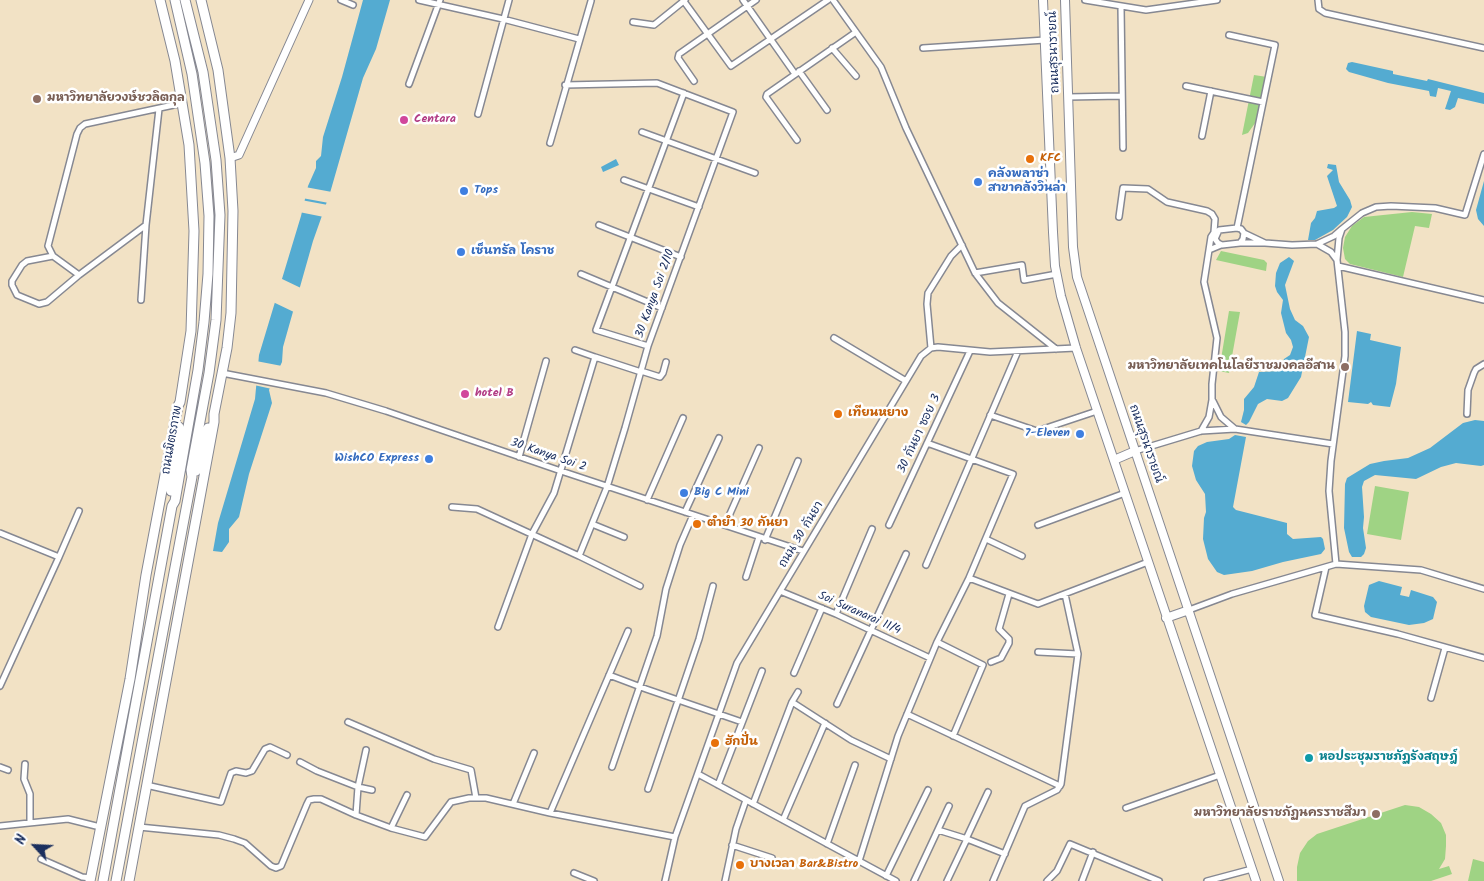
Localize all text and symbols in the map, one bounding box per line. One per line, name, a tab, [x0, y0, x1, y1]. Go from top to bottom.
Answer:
street label: ถนนสุรนารายณ์	[1046, 11, 1064, 93]
place label: มหาวิทยาลัยวงษ์ชวลิตกุล	[47, 92, 185, 106]
marker: มหาวิทยาลัยวงษ์ชวลิตกุล	[31, 93, 43, 105]
place label: Centara	[414, 113, 456, 127]
marker: Centara	[398, 114, 410, 126]
place label: KFC	[1040, 152, 1061, 166]
marker: KFC	[1024, 153, 1036, 165]
place label: คลังพลาซ่า สาขาคลังวินล่า	[988, 168, 1066, 196]
marker: คลังพลาซ่า สาขาคลังวินล่า	[972, 176, 984, 188]
place label: Tops	[474, 184, 498, 198]
marker: Tops	[458, 185, 470, 197]
place label: เซ็นทรัล โคราช	[471, 245, 554, 259]
marker: เซ็นทรัล โคราช	[455, 246, 467, 258]
street label: 30 Kanya Soi 2/10	[633, 248, 679, 340]
place label: มหาวิทยาลัยเทคโนโลยีราชมงคลอีสาน	[1128, 360, 1335, 374]
marker: มหาวิทยาลัยเทคโนโลยีราชมงคลอีสาน	[1339, 361, 1351, 373]
place label: hotel B	[475, 387, 514, 401]
marker: hotel B	[459, 388, 471, 400]
street label: 30 กันยา ซอย 3	[895, 392, 945, 476]
street label: ถนนสุรนารายณ์	[1125, 403, 1165, 485]
street label: ถนนมิตรภาพ	[160, 404, 186, 476]
place label: เทียนหยาง	[848, 407, 908, 421]
marker: เทียนหยาง	[832, 408, 844, 420]
place label: 7-Eleven	[1025, 427, 1070, 441]
marker: 7-Eleven	[1074, 428, 1086, 440]
street label: 30 Kanya Soi 2	[508, 436, 588, 476]
place label: WishCO Express	[334, 452, 419, 466]
marker: WishCO Express	[423, 453, 435, 465]
place label: Big C Mini	[694, 486, 749, 500]
marker: Big C Mini	[678, 487, 690, 499]
street label: ถนน 30 กันยา	[777, 499, 827, 571]
place label: ตำยำ 30 กันยา	[707, 517, 788, 531]
marker: ตำยำ 30 กันยา	[691, 518, 703, 530]
street label: Soi Suranarai 11/4	[815, 589, 903, 639]
place label: ฮักปั่น	[725, 736, 758, 750]
marker: ฮักปั่น	[709, 737, 721, 749]
place label: หอประชุมราชภัฏรังสฤษฎ์	[1319, 751, 1458, 765]
marker: หอประชุมราชภัฏรังสฤษฎ์	[1303, 752, 1315, 764]
place label: มหาวิทยาลัยราชภัฏนครราชสีมา	[1194, 807, 1366, 821]
marker: มหาวิทยาลัยราชภัฏนครราชสีมา	[1370, 808, 1382, 820]
north arrow	[10, 821, 60, 871]
text: N	[10, 831, 33, 848]
place label: บางเวลา Bar&Bistro	[750, 858, 858, 872]
marker: บางเวลา Bar&Bistro	[734, 859, 746, 871]

